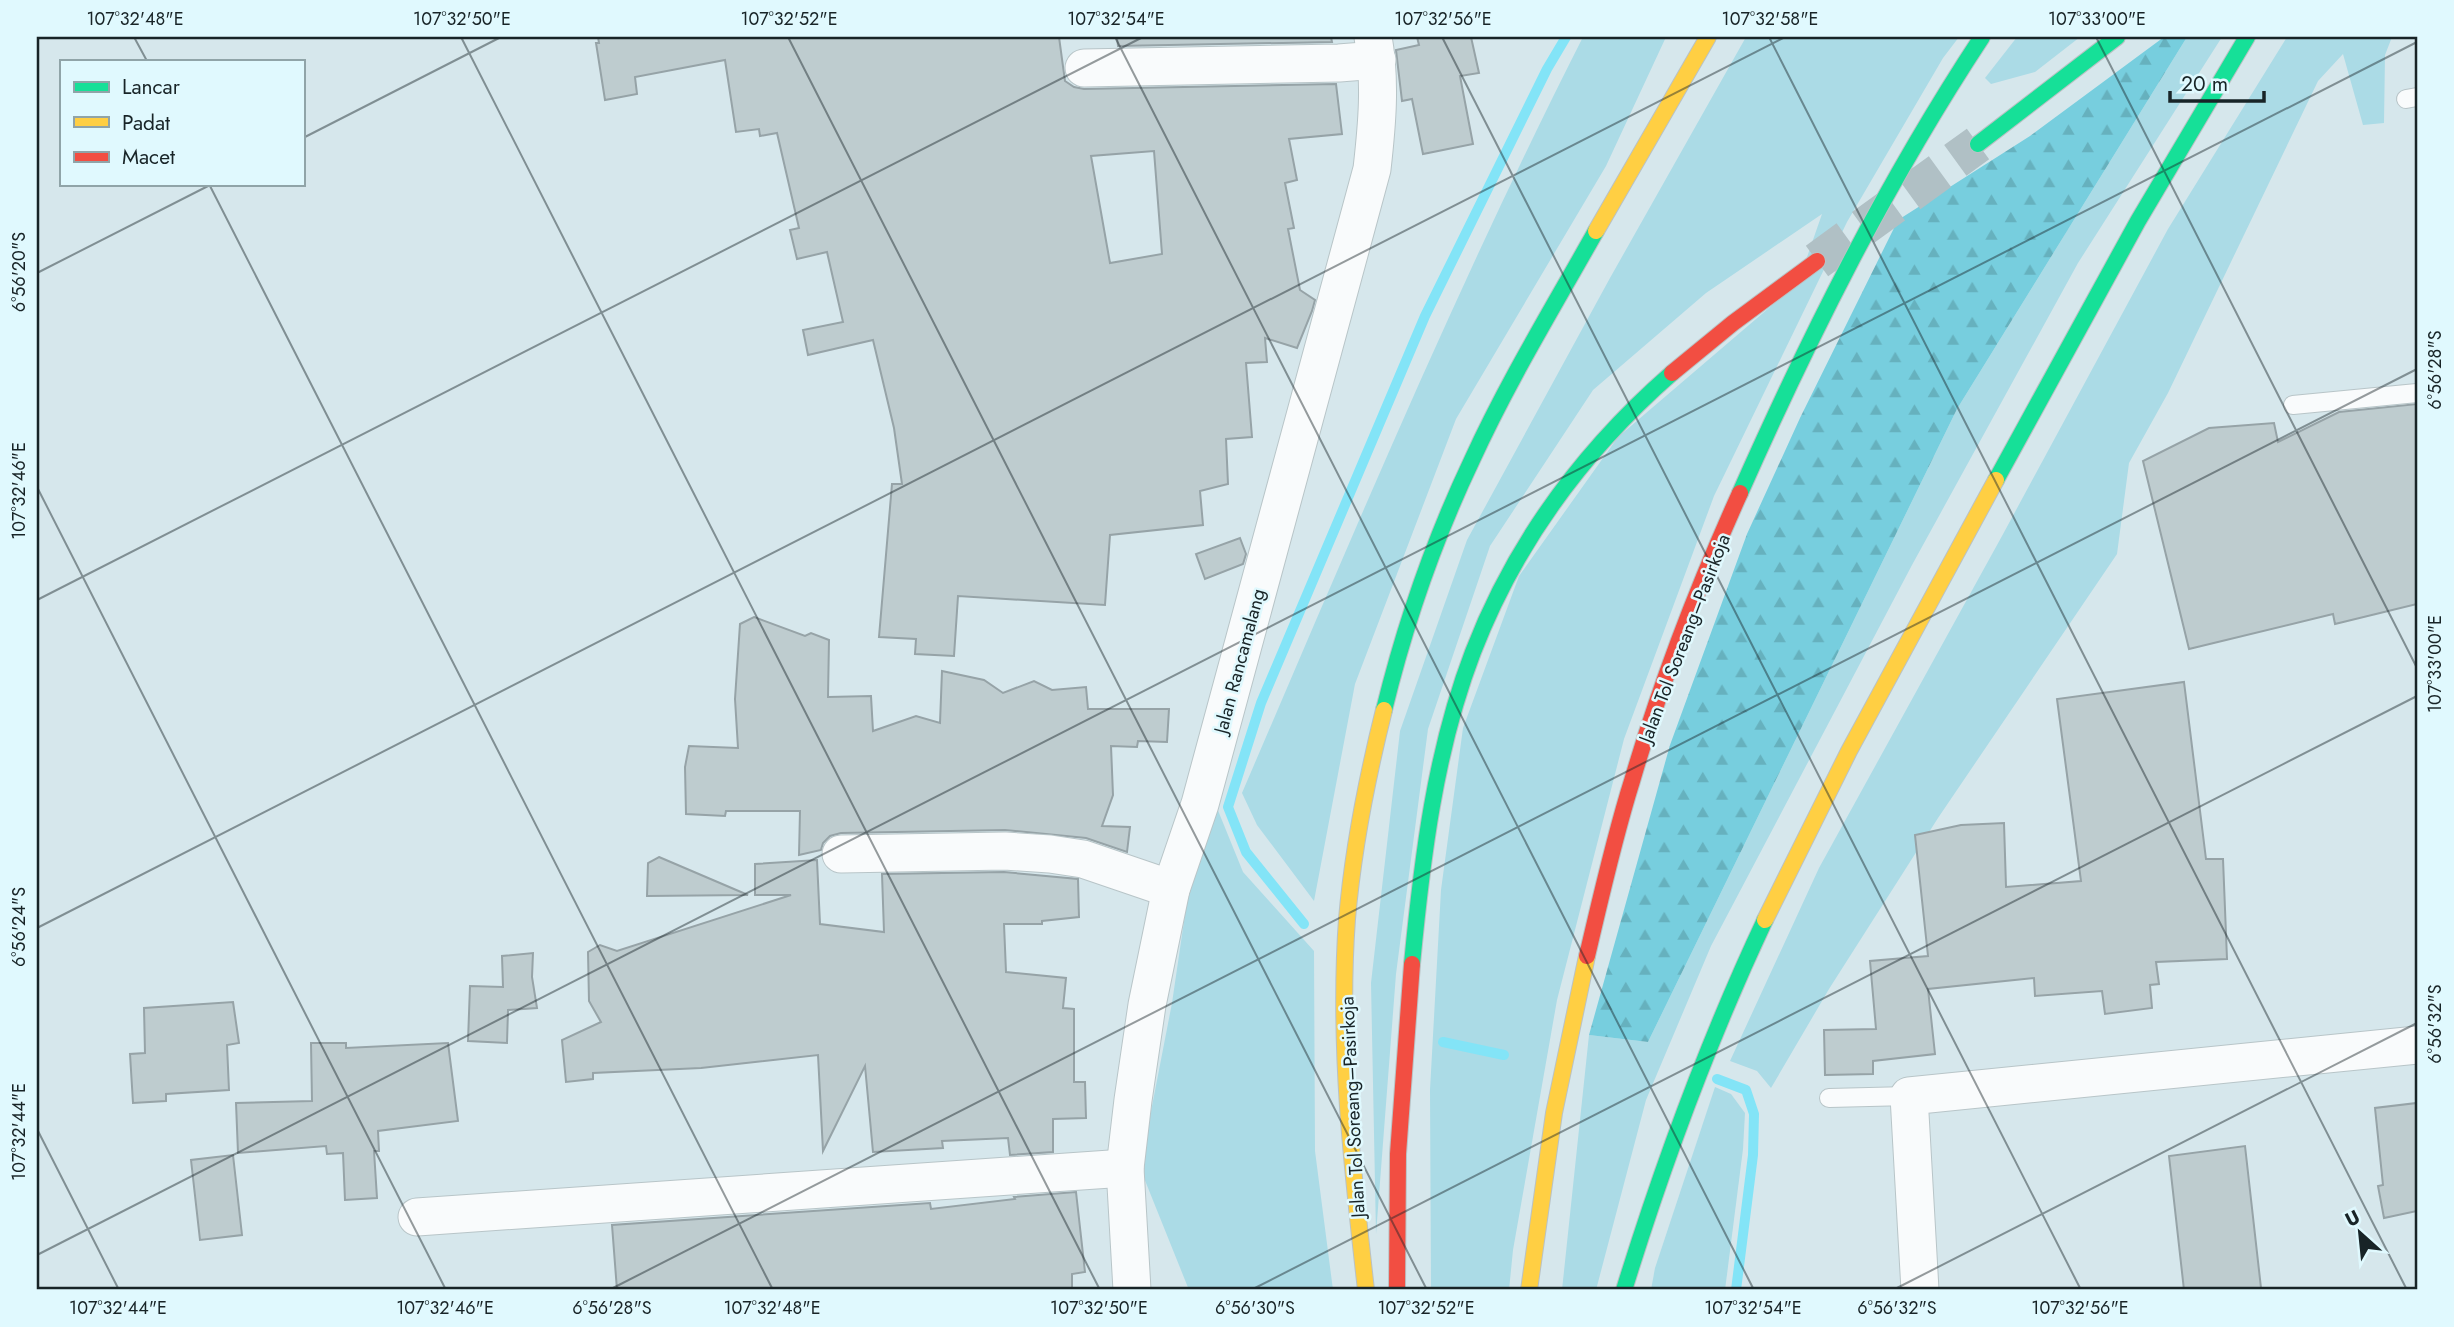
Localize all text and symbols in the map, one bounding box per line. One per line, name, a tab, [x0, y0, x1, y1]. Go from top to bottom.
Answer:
text: 107°32'48"E	[86, 6, 184, 32]
text: 107°32'50"E	[413, 6, 511, 32]
text: 107°32'52"E	[740, 6, 838, 32]
text: 107°32'54"E	[1067, 6, 1165, 32]
text: 107°32'56"E	[1394, 6, 1492, 32]
text: 107°32'58"E	[1722, 6, 1818, 32]
text: 107°33'00"E	[2048, 6, 2146, 32]
legend	[60, 60, 304, 186]
scale bar	[2170, 60, 2265, 104]
text: 20 m	[2181, 69, 2228, 99]
text: Lancar	[122, 72, 181, 102]
text: Padat	[122, 108, 170, 138]
text: Macet	[122, 142, 175, 172]
text: 6°56'20"S	[6, 232, 32, 312]
text: 6°56'28"S	[2422, 330, 2448, 410]
text: 107°32'46"E	[6, 442, 32, 540]
street label: Jalan Tol Soreang–Pasirkoja	[1631, 530, 1737, 749]
street label: Jalan Rancamalang	[1206, 586, 1272, 740]
text: 107°33'00"E	[2422, 615, 2448, 713]
text: 6°56'24"S	[6, 887, 32, 967]
text: 6°56'32"S	[2422, 984, 2448, 1064]
street label: Jalan Tol Soreang–Pasirkoja	[1333, 996, 1372, 1221]
text: 107°32'44"E	[6, 1083, 32, 1181]
north arrow	[2324, 1198, 2394, 1268]
text: U	[2340, 1203, 2365, 1233]
text: 107°32'44"E	[69, 1295, 167, 1321]
text: 107°32'46"E	[396, 1295, 494, 1321]
text: 6°56'28"S	[572, 1295, 652, 1321]
text: 107°32'48"E	[723, 1295, 821, 1321]
text: 107°32'50"E	[1050, 1295, 1148, 1321]
text: 6°56'30"S	[1215, 1295, 1295, 1321]
text: 107°32'52"E	[1377, 1295, 1475, 1321]
text: 107°32'54"E	[1704, 1295, 1802, 1321]
text: 6°56'32"S	[1857, 1295, 1937, 1321]
text: 107°32'56"E	[2031, 1295, 2129, 1321]

